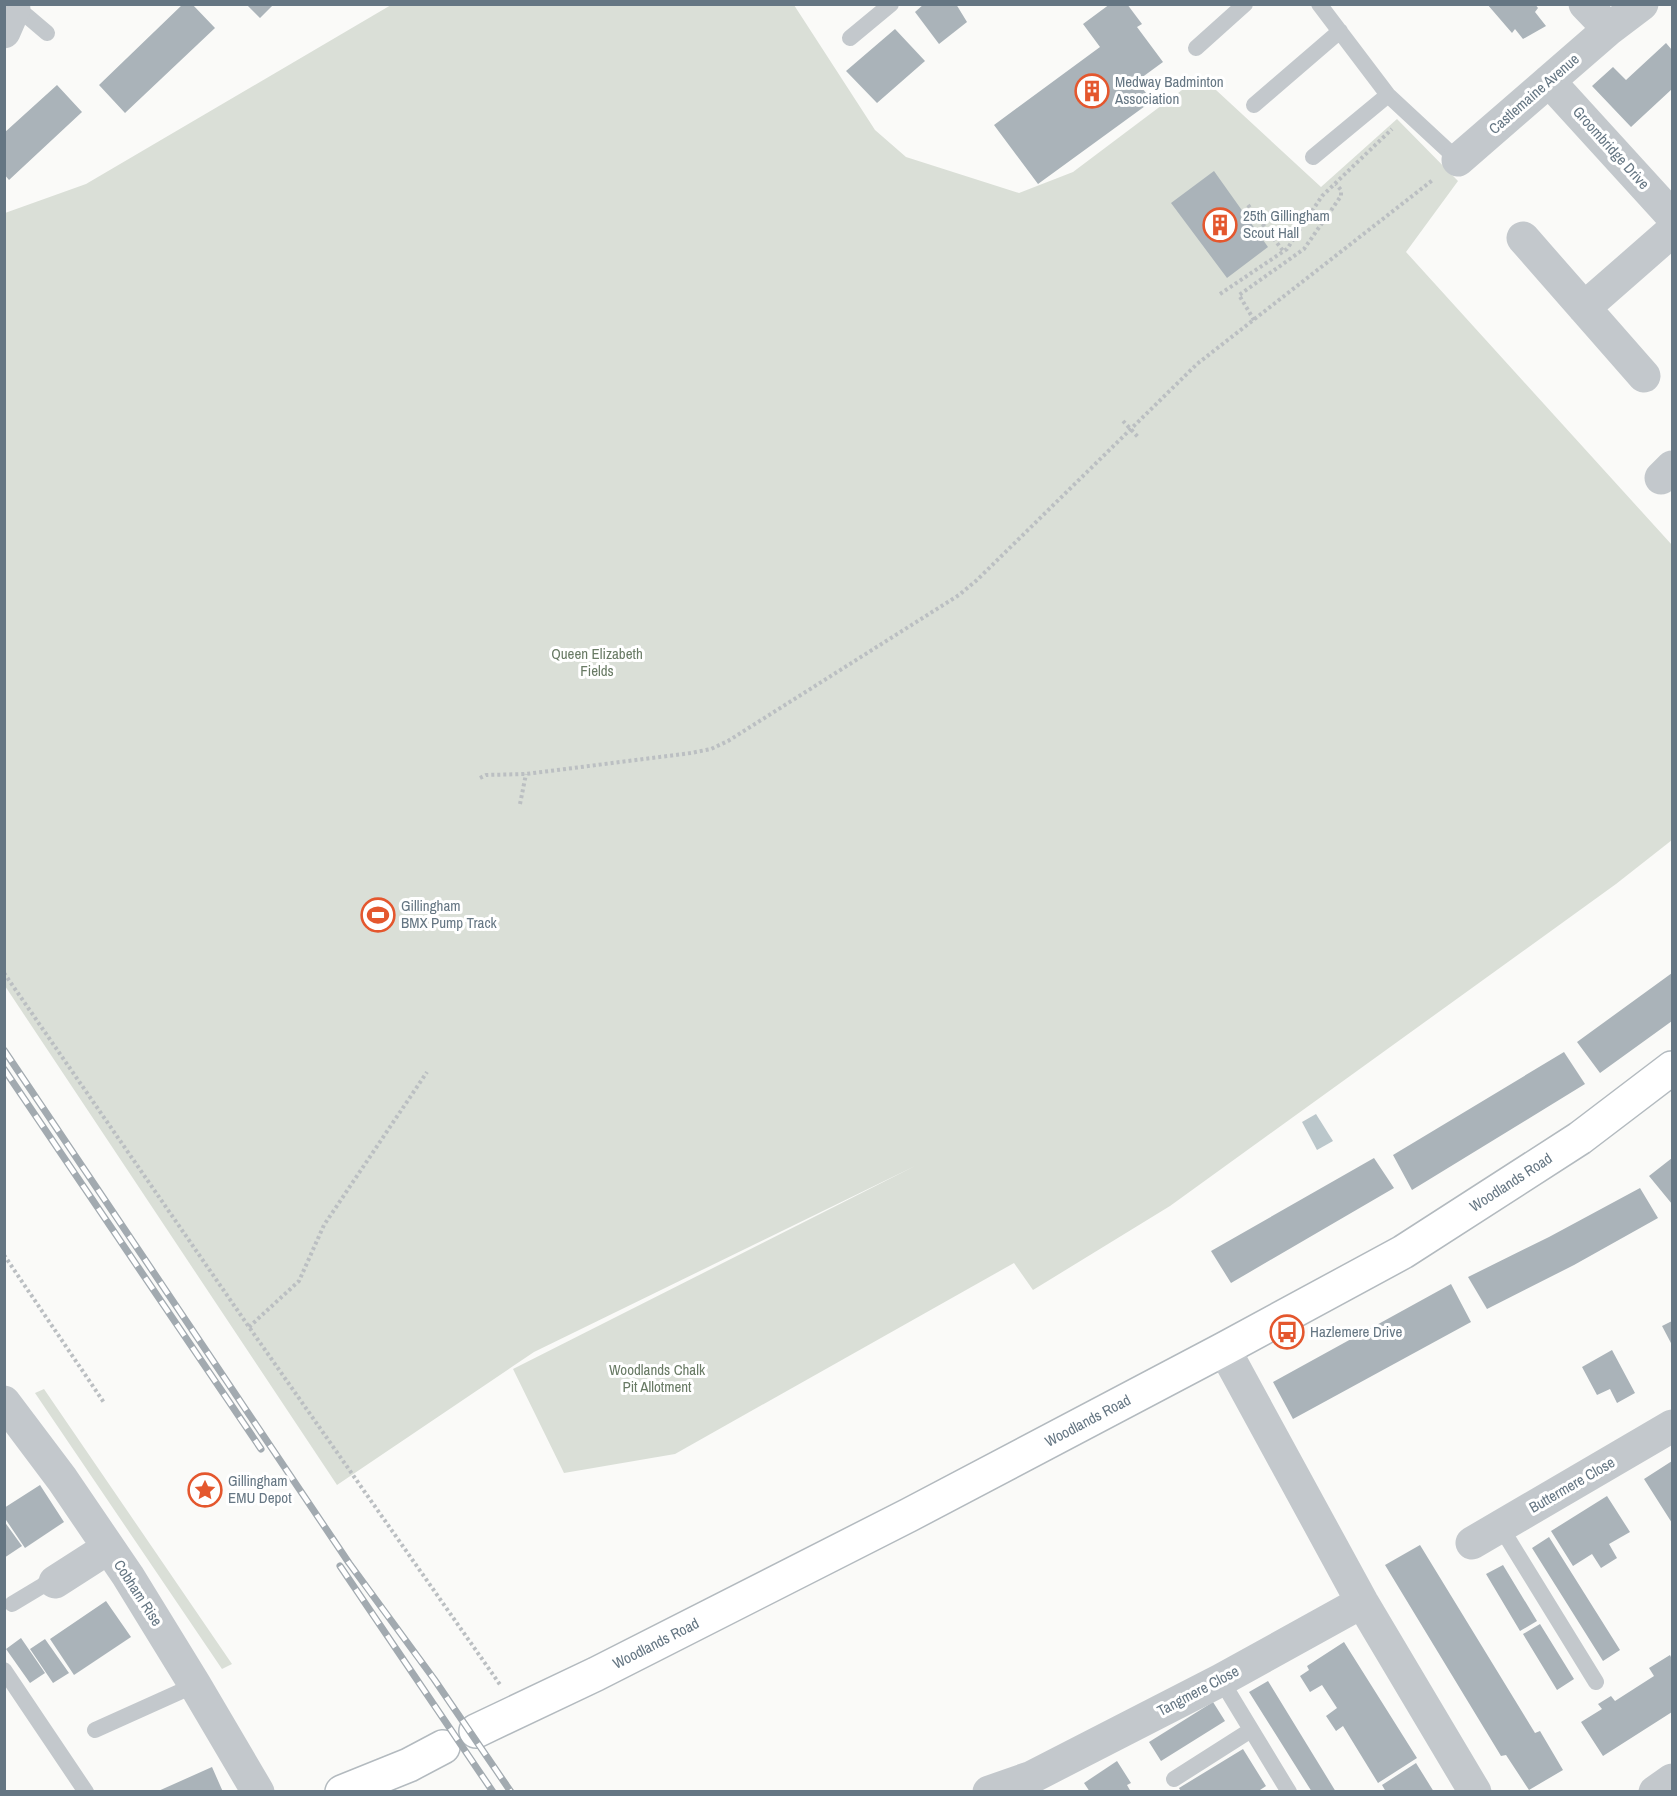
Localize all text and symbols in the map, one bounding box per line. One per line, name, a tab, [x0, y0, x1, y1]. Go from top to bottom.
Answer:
street label: Castlemaine Avenue	[1484, 48, 1583, 139]
place label: Medway Badminton Association	[1114, 71, 1224, 109]
building icon: Medway Badminton Association	[1074, 73, 1110, 109]
street label: Groombridge Drive	[1568, 102, 1654, 194]
place label: 25th Gillingham Scout Hall	[1243, 205, 1330, 243]
building icon: 25th Gillingham Scout Hall	[1202, 207, 1238, 243]
park label: Queen Elizabeth Fields	[551, 643, 643, 681]
place label: Gillingham BMX Pump Track	[401, 895, 498, 933]
sports icon: Gillingham BMX Pump Track	[360, 897, 396, 933]
street label: Woodlands Road	[1465, 1148, 1556, 1216]
bus stop icon: Hazlemere Drive	[1269, 1314, 1305, 1350]
place label: Hazlemere Drive	[1310, 1321, 1402, 1342]
park label: Woodlands Chalk Pit Allotment	[609, 1359, 706, 1397]
street label: Woodlands Road	[1041, 1389, 1134, 1452]
street label: Buttermere Close	[1525, 1451, 1619, 1518]
place label: Gillingham EMU Depot	[228, 1470, 292, 1508]
place icon: Gillingham EMU Depot	[187, 1472, 223, 1508]
street label: Cobham Rise	[109, 1555, 168, 1630]
street label: Woodlands Road	[609, 1612, 702, 1674]
street label: Tangmere Close	[1153, 1660, 1242, 1721]

